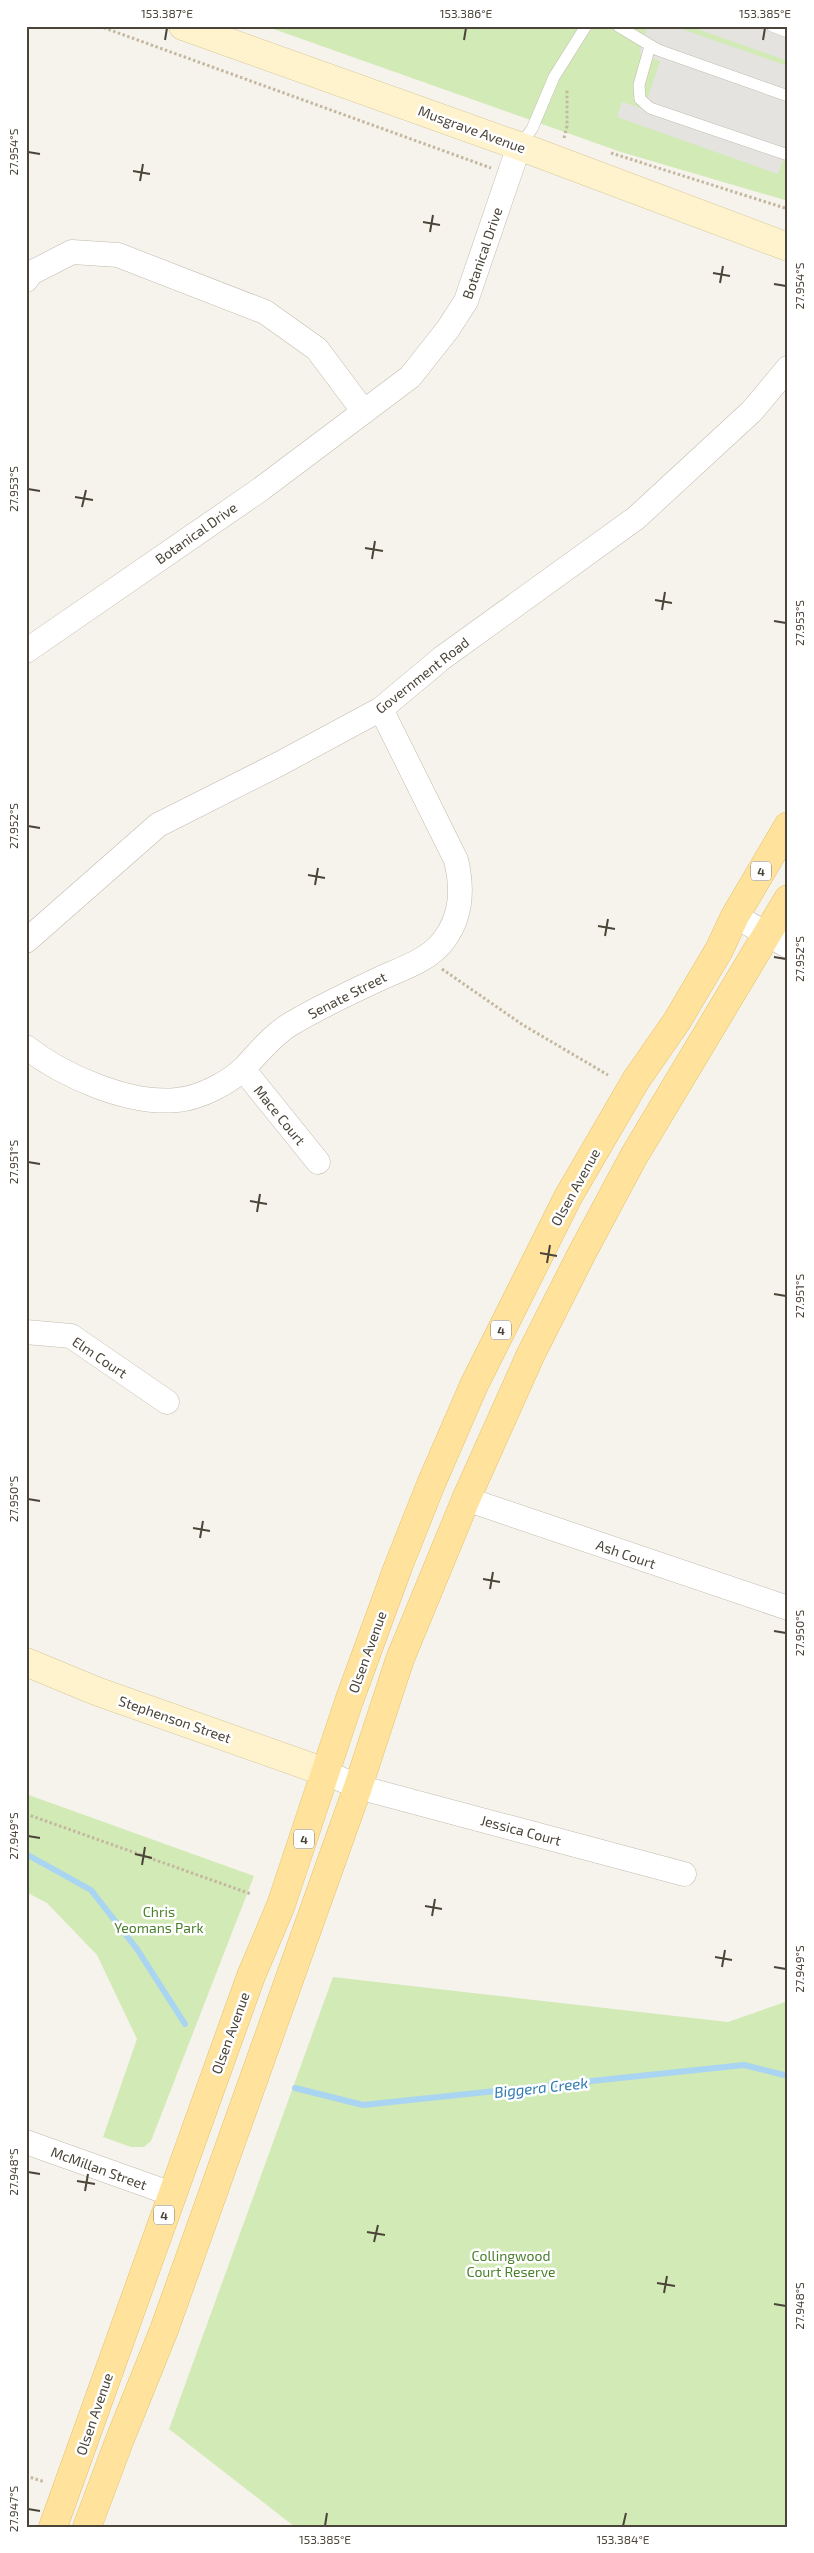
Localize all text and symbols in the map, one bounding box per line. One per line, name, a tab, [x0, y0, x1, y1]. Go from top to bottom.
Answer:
text: 153.387°E	[141, 6, 193, 20]
text: 153.386°E	[440, 6, 493, 20]
text: 153.385°E	[739, 6, 791, 20]
street label: Musgrave Avenue	[416, 102, 528, 156]
text: 27.954°S	[6, 128, 20, 175]
street label: Botanical Drive	[458, 205, 506, 301]
text: 27.954°S	[792, 262, 806, 309]
text: 27.953°S	[6, 466, 20, 512]
street label: Botanical Drive	[152, 499, 240, 567]
text: 27.953°S	[792, 600, 806, 646]
street label: Government Road	[372, 633, 472, 717]
text: 27.952°S	[6, 803, 20, 849]
road number: 4	[751, 861, 771, 880]
text: 27.952°S	[792, 936, 806, 982]
street label: Senate Street	[305, 968, 389, 1022]
street label: Mace Court	[251, 1082, 309, 1148]
text: 27.951°S	[6, 1140, 20, 1184]
street label: Olsen Avenue	[547, 1145, 603, 1229]
text: 27.951°S	[792, 1274, 806, 1318]
road number: 4	[491, 1320, 511, 1340]
street label: Elm Court	[69, 1333, 131, 1381]
text: 27.950°S	[6, 1475, 20, 1522]
street label: Ash Court	[594, 1536, 658, 1572]
street label: Olsen Avenue	[344, 1609, 390, 1695]
text: 27.950°S	[792, 1609, 806, 1656]
street label: Stephenson Street	[117, 1692, 233, 1746]
street label: Jessica Court	[479, 1811, 563, 1849]
text: 27.949°S	[6, 1812, 20, 1860]
road number: 4	[294, 1830, 314, 1848]
park label: Chris Yeomans Park	[114, 1903, 204, 1936]
text: 27.949°S	[792, 1945, 806, 1993]
street label: Olsen Avenue	[207, 1990, 253, 2076]
water label: Biggera Creek	[493, 2073, 589, 2101]
street label: McMillan Street	[49, 2143, 149, 2193]
text: 27.948°S	[6, 2148, 20, 2196]
road number: 4	[154, 2206, 174, 2224]
park label: Collingwood Court Reserve	[466, 2247, 556, 2280]
text: 27.948°S	[792, 2282, 806, 2330]
street label: Olsen Avenue	[72, 2371, 116, 2457]
text: 27.947°S	[6, 2485, 20, 2532]
text: 153.385°E	[299, 2532, 351, 2546]
text: 153.384°E	[596, 2532, 650, 2546]

